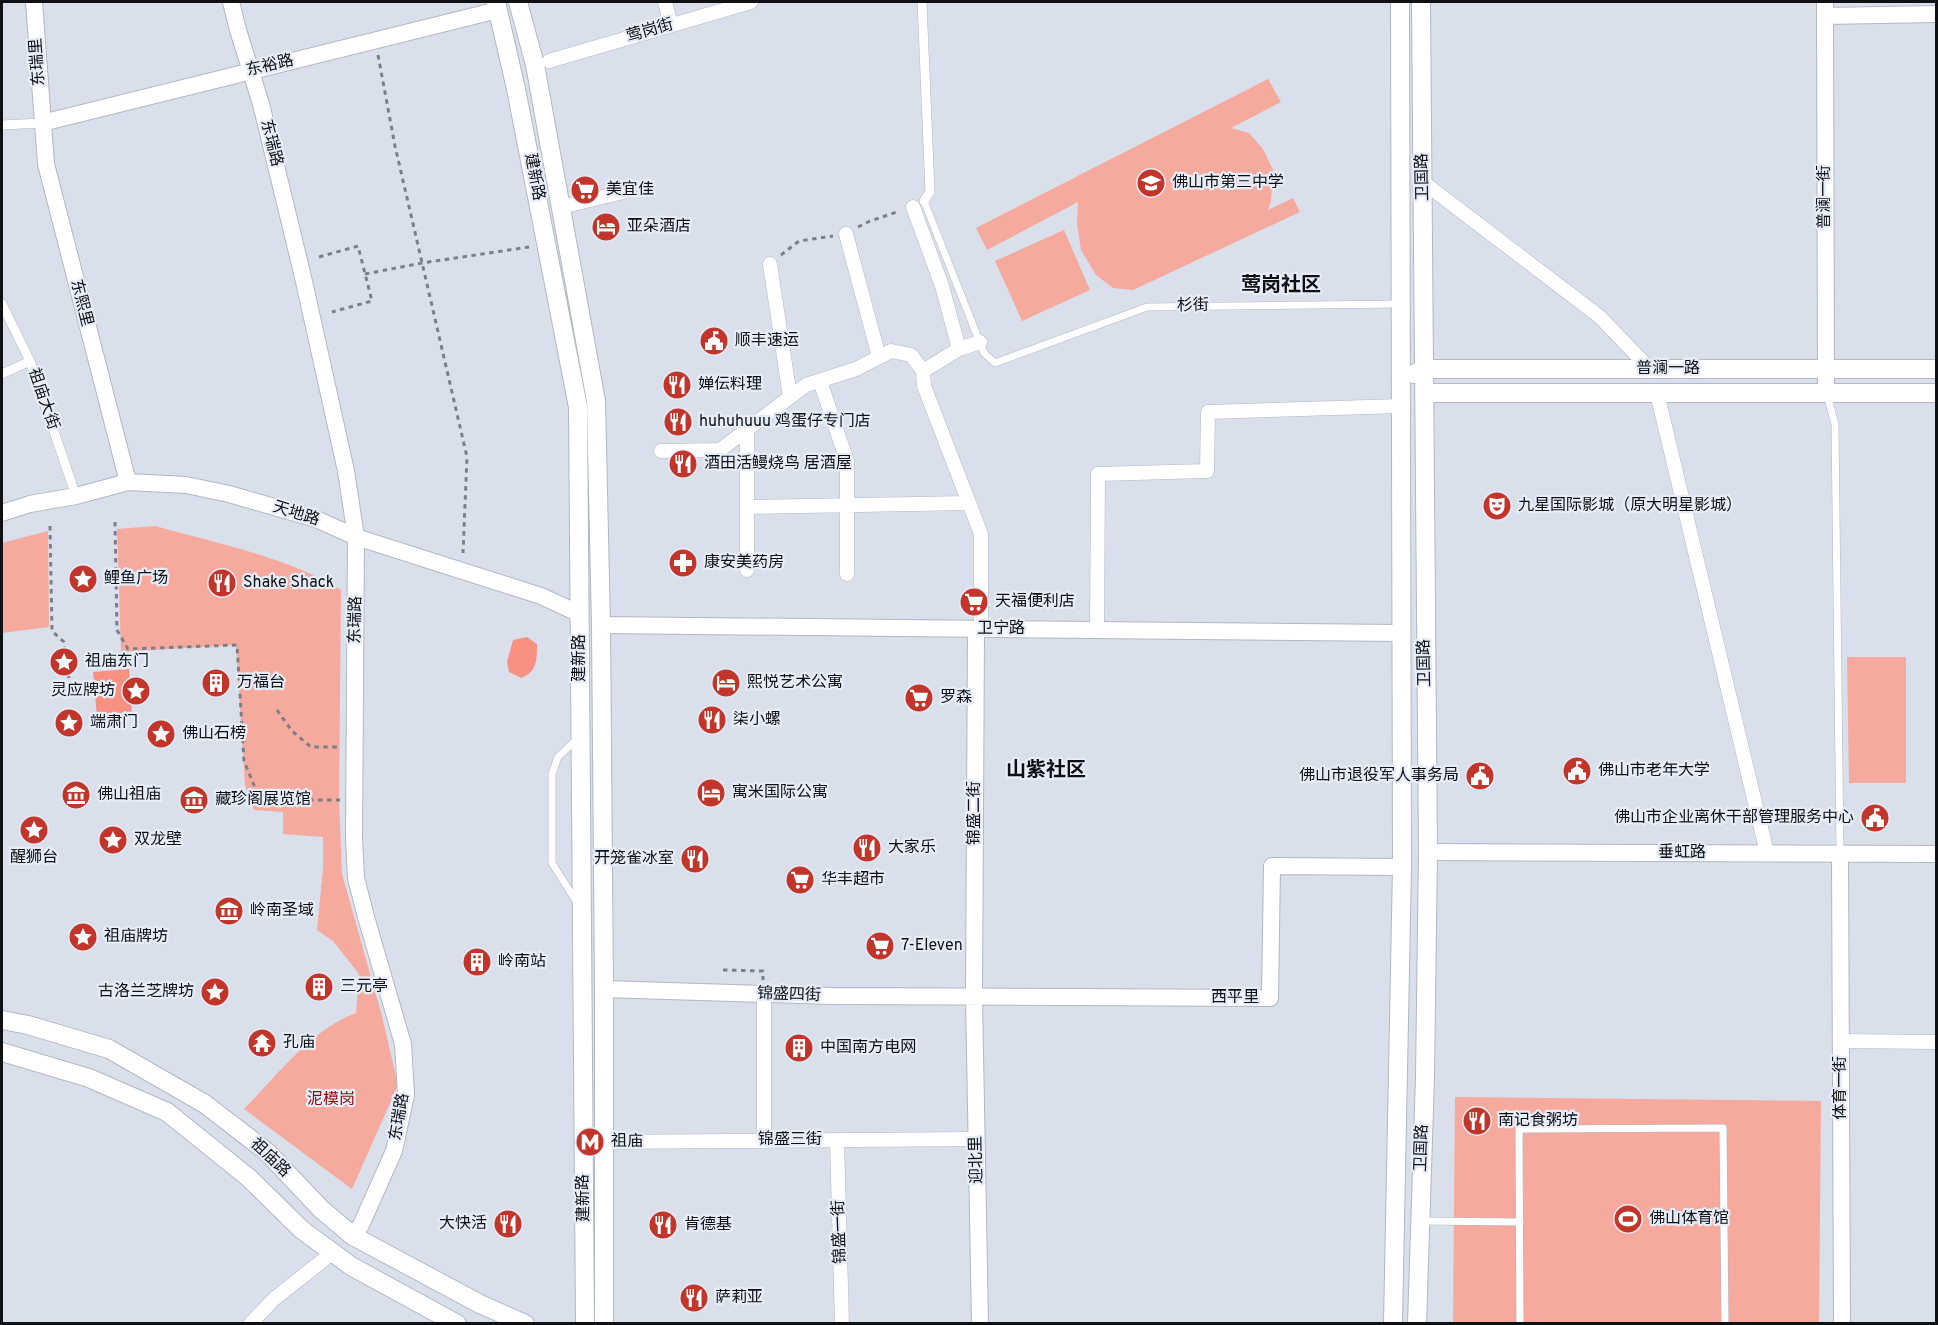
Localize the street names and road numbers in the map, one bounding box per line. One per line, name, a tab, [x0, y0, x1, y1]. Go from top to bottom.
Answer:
street label: 莺岗街	[624, 15, 676, 47]
street label: 东瑞里	[26, 37, 50, 87]
street label: 东裕路	[244, 51, 296, 81]
street label: 东瑞路	[255, 117, 287, 169]
street label: 建新路	[520, 152, 548, 202]
street label: 卫国路	[1413, 153, 1433, 201]
street label: 普澜一街	[1815, 165, 1835, 229]
street label: 东熙里	[65, 277, 97, 329]
street label: 杉街	[1177, 296, 1209, 316]
street label: 普澜一路	[1636, 359, 1700, 379]
street label: 祖庙大街	[23, 365, 63, 433]
street label: 天地路	[270, 497, 322, 531]
street label: 东瑞路	[346, 596, 366, 644]
street label: 卫宁路	[977, 619, 1025, 639]
street label: 建新路	[570, 634, 590, 682]
street label: 卫国路	[1415, 639, 1435, 687]
street label: 锦盛二街	[965, 781, 985, 845]
street label: 垂虹路	[1658, 843, 1706, 863]
street label: 锦盛四街	[757, 984, 821, 1006]
street label: 西平里	[1211, 988, 1259, 1008]
street label: 体育一街	[1831, 1056, 1851, 1120]
street label: 东瑞路	[386, 1092, 414, 1142]
street label: 卫国路	[1411, 1124, 1433, 1172]
street label: 锦盛三街	[758, 1130, 822, 1150]
street label: 祖庙路	[246, 1134, 294, 1182]
street label: 迎北里	[967, 1136, 987, 1184]
street label: 建新路	[574, 1174, 594, 1222]
street label: 锦盛一街	[829, 1200, 851, 1264]

